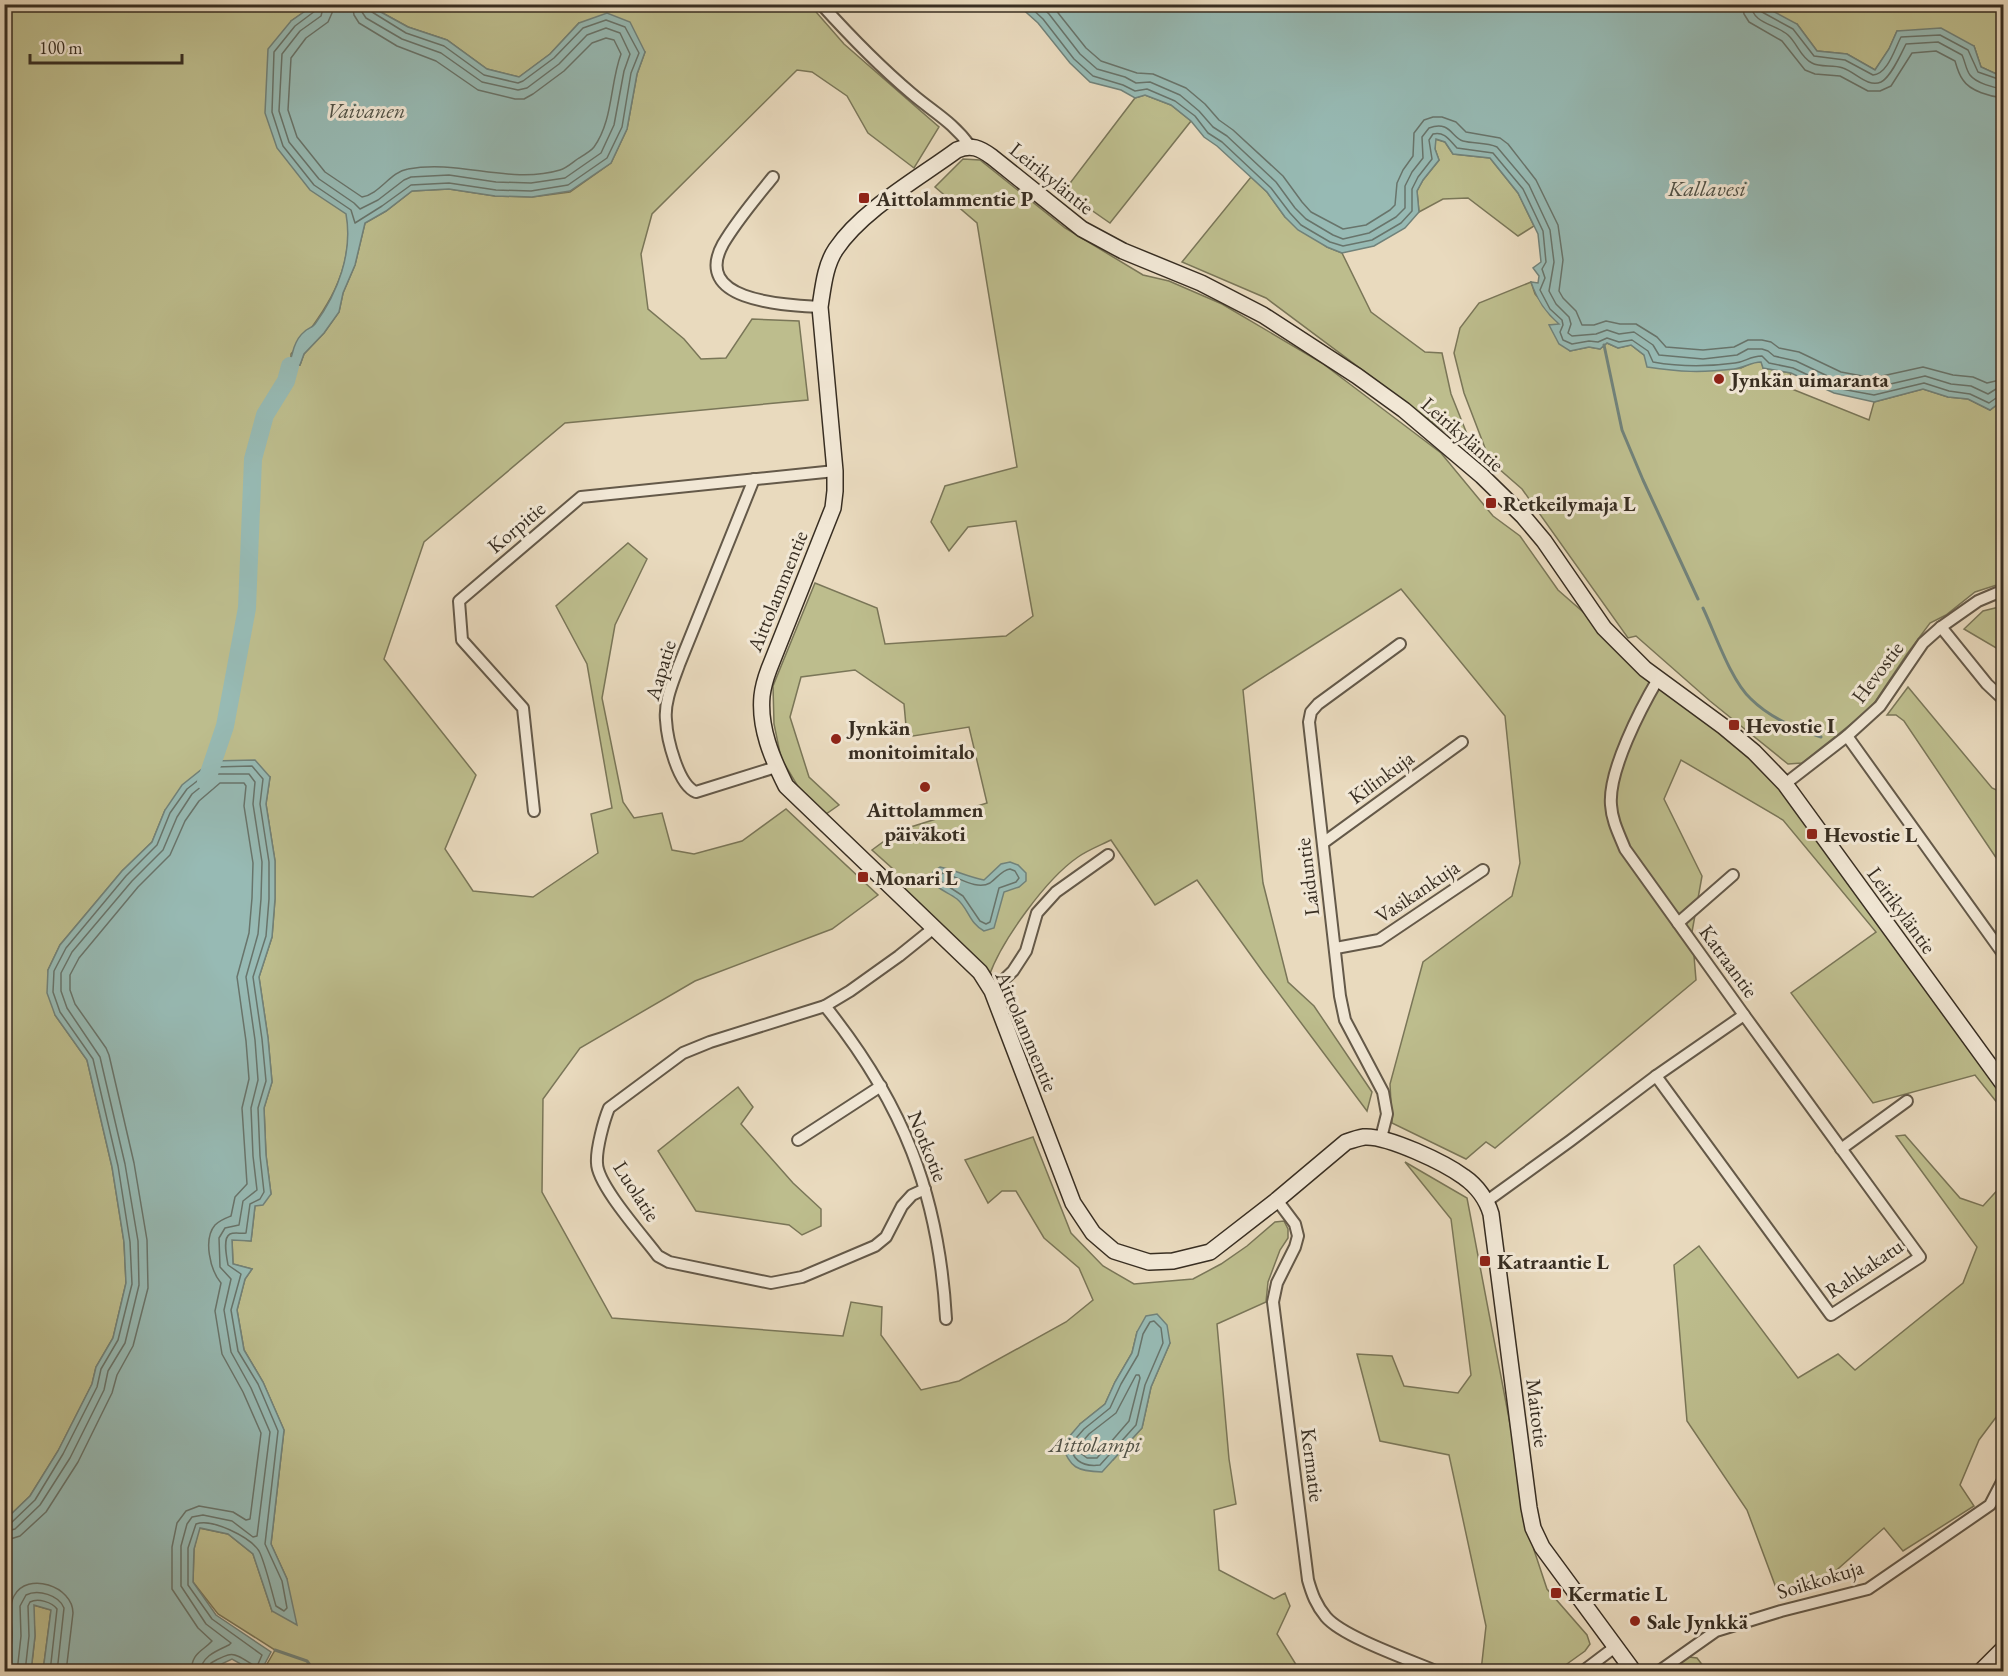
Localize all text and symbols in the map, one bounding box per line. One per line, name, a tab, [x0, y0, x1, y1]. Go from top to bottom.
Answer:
scale bar	[30, 27, 182, 65]
text: 100 m	[39, 36, 83, 59]
water label: Vaivanen	[327, 96, 405, 125]
street label: Leirikyläntie	[1004, 136, 1100, 220]
water label: Kallavesi	[1667, 174, 1747, 203]
place label: Aittolammentie P	[875, 185, 1033, 212]
marker: Aittolammentie P	[857, 191, 871, 205]
place label: Jynkän uimaranta	[1729, 366, 1890, 393]
marker: Jynkän uimaranta	[1712, 372, 1726, 386]
street label: Leirikyläntie	[1416, 391, 1510, 477]
place label: Retkeilymaja L	[1503, 490, 1636, 517]
street label: Korpitie	[481, 495, 551, 559]
marker: Retkeilymaja L	[1484, 496, 1498, 510]
street label: Aittolammentie	[740, 526, 814, 656]
street label: Hevostie	[1845, 636, 1909, 708]
street label: Aapatie	[638, 637, 682, 704]
place label: Hevostie I	[1746, 712, 1835, 739]
place label: Jynkän monitoimitalo	[846, 714, 975, 765]
marker: Hevostie I	[1727, 718, 1741, 732]
marker: Jynkän monitoimitalo	[829, 732, 843, 746]
street label: Kilinkuja	[1343, 744, 1420, 810]
marker: Aittolammen päiväkoti	[918, 780, 932, 794]
place label: Aittolammen päiväkoti	[865, 796, 984, 847]
place label: Hevostie L	[1824, 821, 1918, 848]
marker: Hevostie L	[1805, 827, 1819, 841]
street label: Laiduntie	[1289, 836, 1325, 918]
street label: Vasikankuja	[1370, 853, 1465, 929]
street label: Leirikyläntie	[1861, 861, 1943, 959]
place label: Monari L	[875, 864, 958, 891]
marker: Monari L	[856, 870, 870, 884]
street label: Katraantie	[1693, 919, 1765, 1003]
street label: Aittolammentie	[989, 966, 1064, 1095]
street label: Notkotie	[902, 1107, 954, 1185]
street label: Luolatie	[607, 1156, 667, 1226]
street label: Rahkakatu	[1820, 1232, 1908, 1304]
place label: Katraantie L	[1497, 1248, 1610, 1275]
marker: Katraantie L	[1478, 1254, 1492, 1268]
street label: Maitotie	[1520, 1377, 1556, 1449]
street label: Kermatie	[1295, 1427, 1331, 1503]
water label: Aittolampi	[1047, 1430, 1142, 1459]
street label: Soikkokuja	[1773, 1553, 1867, 1605]
place label: Kermatie L	[1568, 1580, 1668, 1607]
marker: Kermatie L	[1549, 1586, 1563, 1600]
place label: Sale Jynkkä	[1647, 1608, 1749, 1635]
marker: Sale Jynkkä	[1628, 1614, 1642, 1628]

